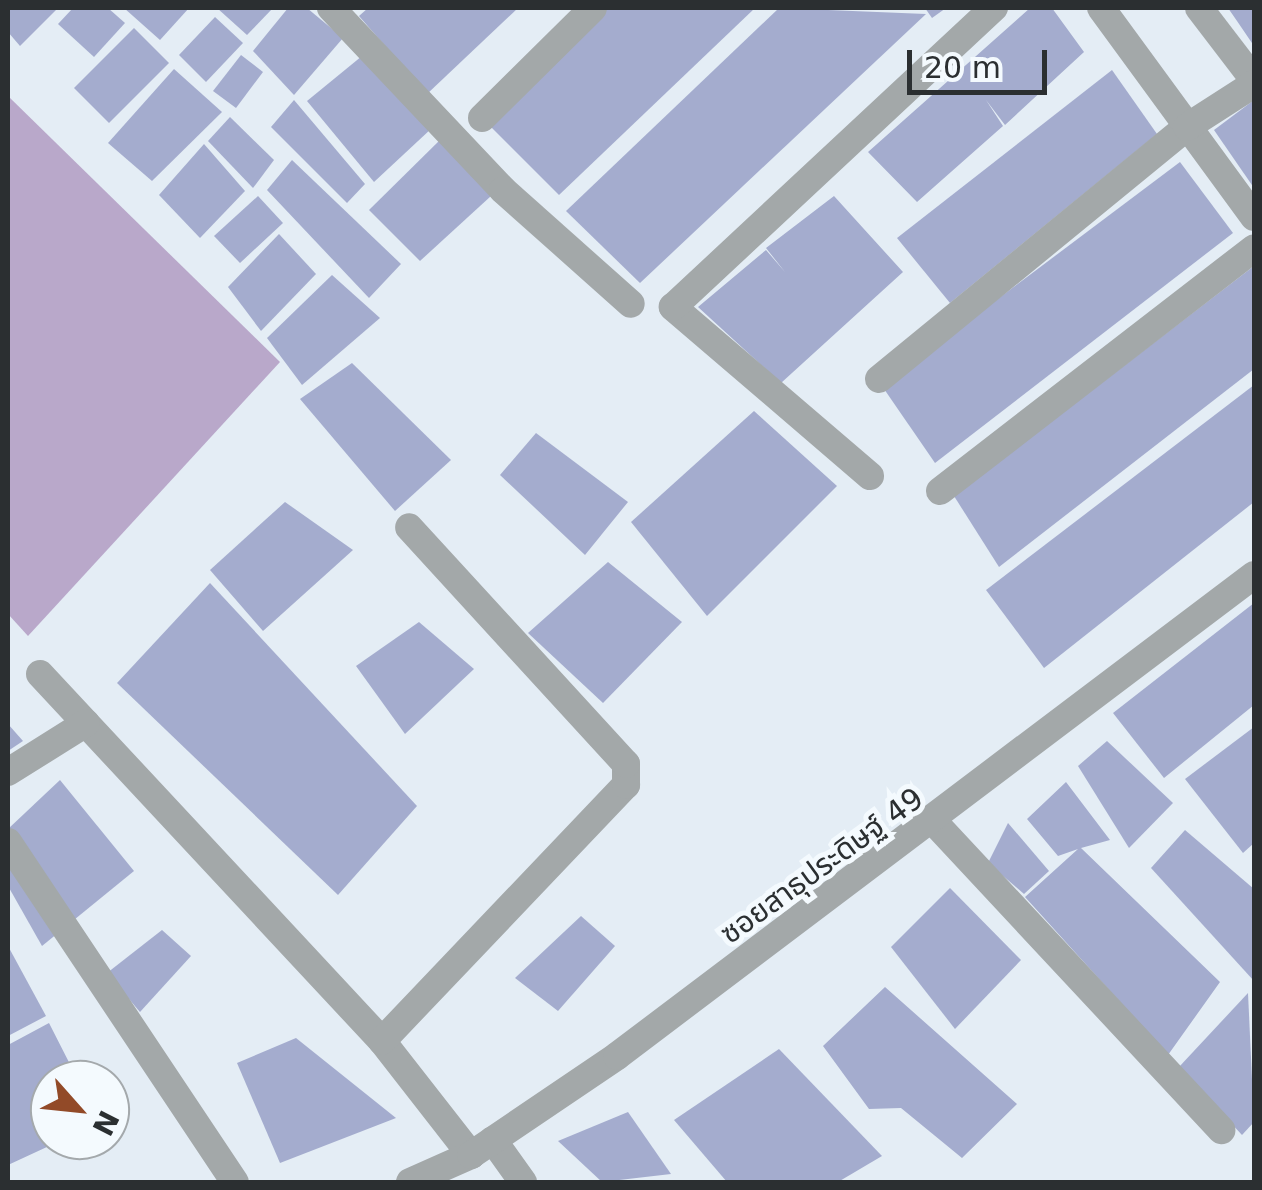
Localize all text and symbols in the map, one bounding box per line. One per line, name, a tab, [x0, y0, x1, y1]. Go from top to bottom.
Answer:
scale bar	[912, 30, 1052, 92]
text: 20 m	[924, 50, 1001, 85]
street label: ซอยสาธุประดิษฐ์ 49	[713, 780, 931, 952]
north arrow	[30, 1060, 130, 1160]
text: N	[85, 1105, 125, 1141]

